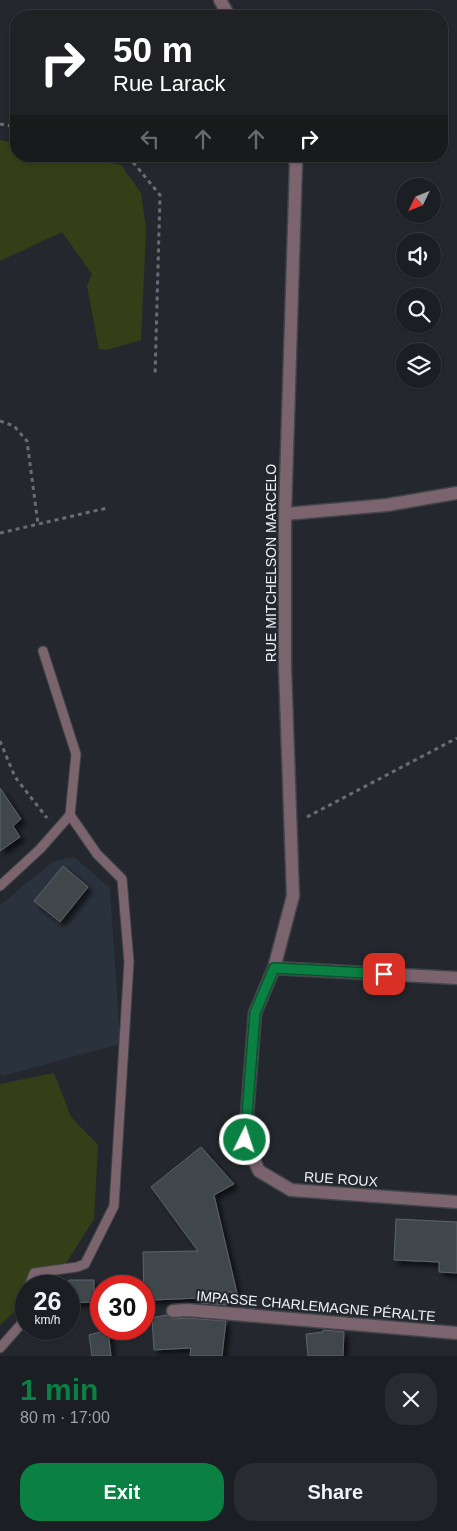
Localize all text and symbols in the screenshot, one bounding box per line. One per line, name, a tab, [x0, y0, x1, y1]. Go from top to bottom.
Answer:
icon: right	[30, 30, 95, 95]
text: 50 m	[113, 30, 193, 69]
text: Rue Larack	[113, 71, 226, 96]
icon: left	[136, 125, 164, 153]
icon: ahead	[189, 125, 217, 153]
icon: ahead	[242, 125, 270, 153]
icon: right	[295, 125, 323, 153]
north arrow	[396, 178, 441, 222]
map controls	[396, 178, 441, 388]
button: sound	[396, 233, 441, 278]
button: search	[396, 288, 441, 333]
button: layers	[396, 343, 441, 388]
street label: RUE MITCHELSON MARCELO	[263, 464, 279, 662]
pin	[363, 953, 405, 995]
icon: arrive	[370, 960, 398, 988]
position arrow	[218, 1113, 270, 1165]
street label: RUE ROUX	[304, 1168, 379, 1190]
speed limit sign: 30	[90, 1275, 155, 1340]
text: 26	[34, 1287, 61, 1315]
street label: IMPASSE CHARLEMAGNE PÉRALTE	[196, 1288, 436, 1324]
text: km/h	[34, 1313, 61, 1327]
text: 1 min	[20, 1373, 98, 1406]
button: close	[385, 1373, 437, 1425]
text: 80 m · 17:00	[20, 1409, 110, 1426]
button: Exit	[20, 1463, 224, 1521]
button: Share	[234, 1463, 437, 1521]

